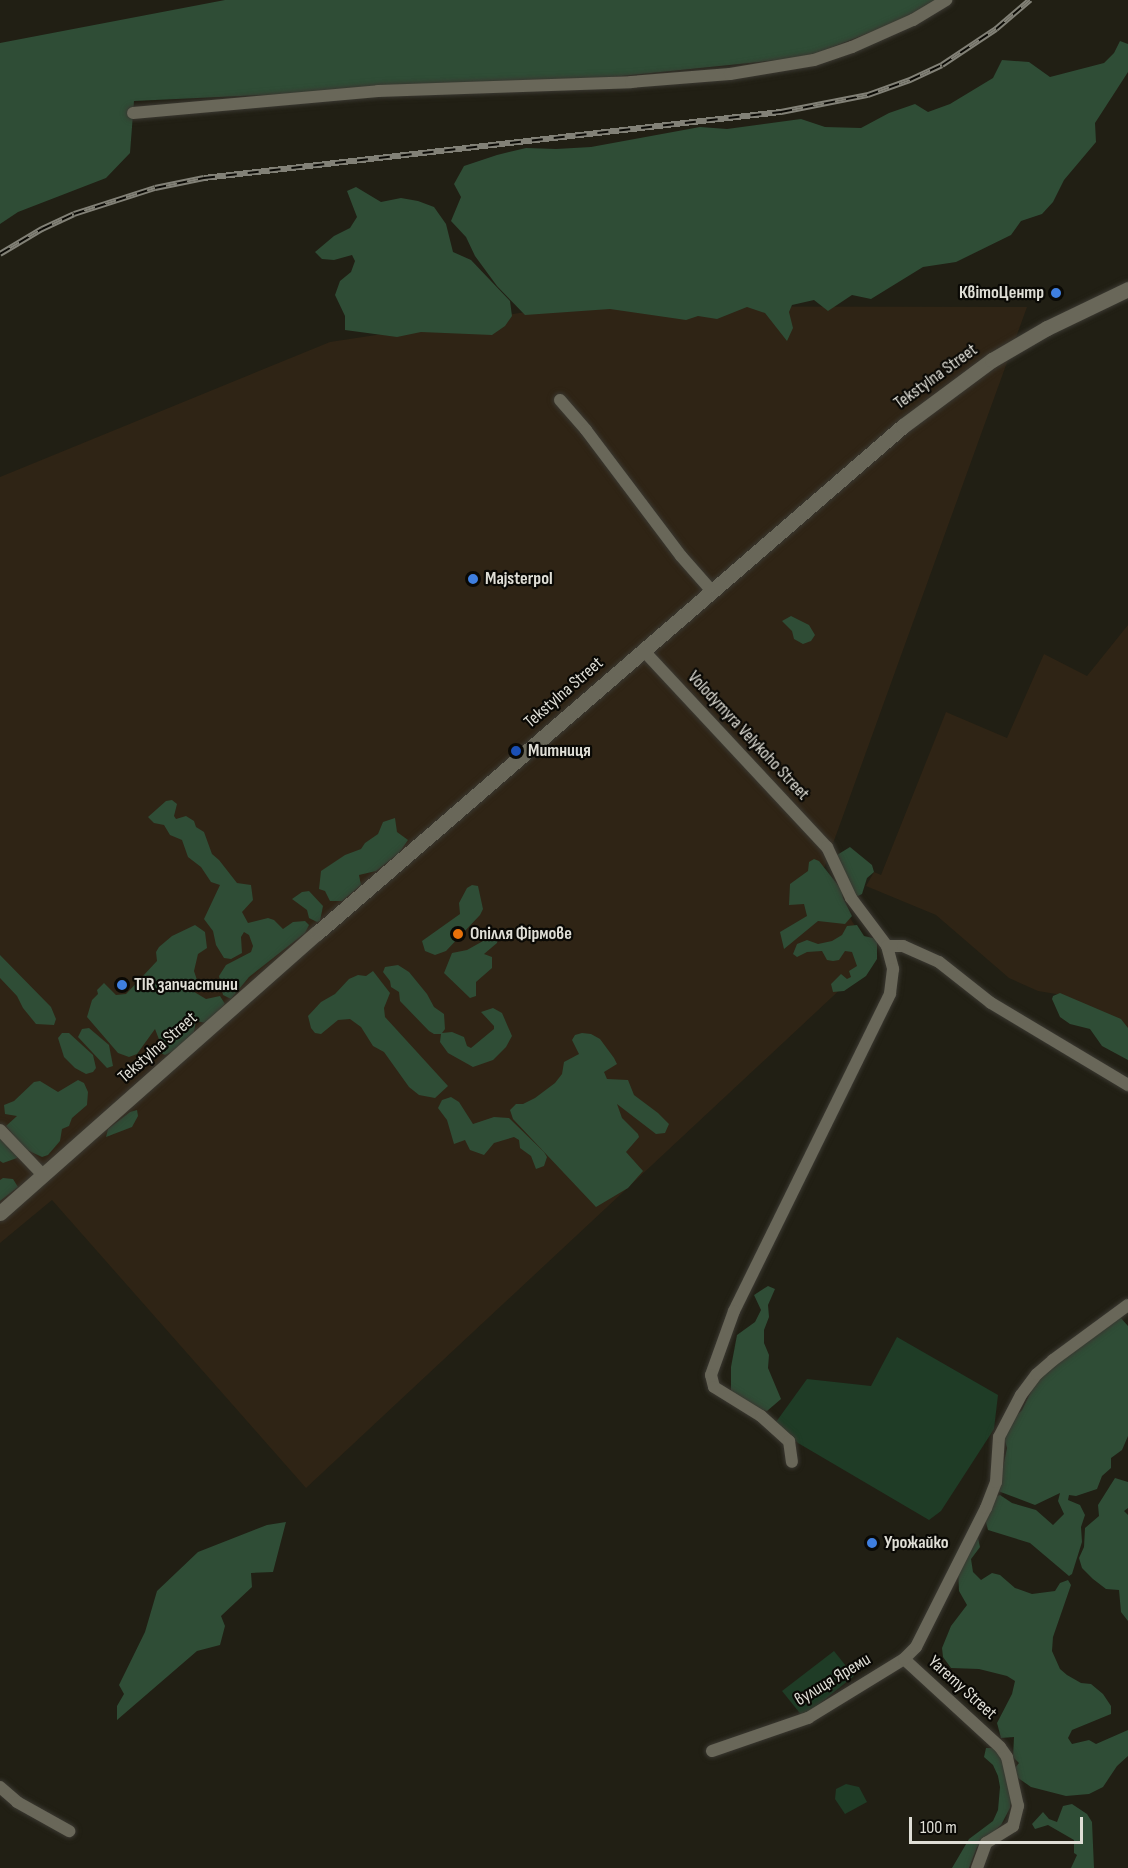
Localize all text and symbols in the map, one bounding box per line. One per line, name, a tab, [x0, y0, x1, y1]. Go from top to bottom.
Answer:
place label: КвітоЦентр	[959, 282, 1044, 304]
marker: КвітоЦентр	[1049, 286, 1063, 300]
street label: Tekstylna Street	[890, 340, 982, 414]
place label: Majsterpol	[485, 568, 553, 590]
marker: Majsterpol	[466, 572, 480, 586]
street label: Tekstylna Street	[520, 653, 608, 733]
street label: Volodymyra Velykoho Street	[683, 667, 813, 805]
place label: Митниця	[528, 740, 591, 762]
marker: Митниця	[509, 744, 523, 758]
place label: Опілля Фірмове	[470, 923, 572, 945]
marker: Опілля Фірмове	[451, 927, 465, 941]
place label: TIR запчастини	[134, 974, 238, 996]
marker: TIR запчастини	[115, 978, 129, 992]
street label: Tekstylna Street	[114, 1008, 202, 1088]
place label: Урожайко	[884, 1532, 949, 1554]
marker: Урожайко	[865, 1536, 879, 1550]
street label: вулиця Яреми	[791, 1649, 875, 1711]
street label: Yaremy Street	[923, 1652, 1001, 1724]
scale bar	[912, 1805, 1086, 1843]
text: 100 m	[920, 1817, 957, 1838]

